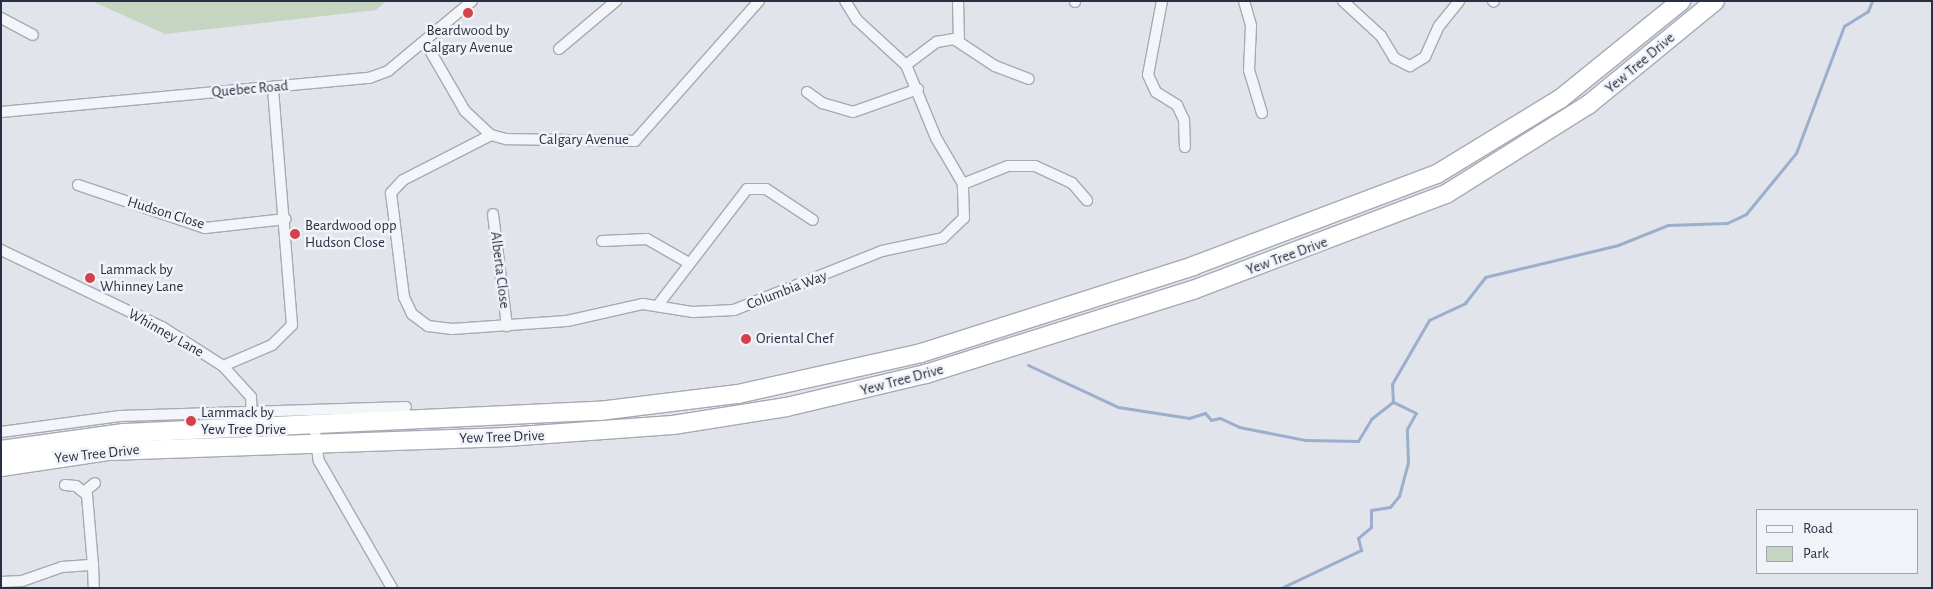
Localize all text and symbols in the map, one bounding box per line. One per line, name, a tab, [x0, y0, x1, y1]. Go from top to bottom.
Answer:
marker: Beardwood by Calgary Avenue	[462, 7, 474, 19]
place label: Beardwood by Calgary Avenue	[423, 21, 513, 56]
street label: Yew Tree Drive	[1602, 29, 1678, 97]
street label: Quebec Road	[211, 77, 289, 101]
street label: Calgary Avenue	[539, 131, 629, 149]
street label: Hudson Close	[125, 193, 207, 233]
place label: Beardwood opp Hudson Close	[305, 216, 397, 251]
marker: Beardwood opp Hudson Close	[289, 228, 301, 240]
street label: Alberta Close	[486, 231, 514, 309]
street label: Yew Tree Drive	[1244, 233, 1330, 279]
place label: Lammack by Whinney Lane	[100, 260, 183, 295]
street label: Columbia Way	[744, 266, 830, 314]
marker: Lammack by Whinney Lane	[84, 272, 96, 284]
street label: Whinney Lane	[125, 305, 207, 361]
place label: Oriental Chef	[756, 330, 834, 348]
marker: Oriental Chef	[740, 333, 752, 345]
street label: Yew Tree Drive	[859, 360, 945, 400]
place label: Lammack by Yew Tree Drive	[201, 403, 286, 438]
marker: Lammack by Yew Tree Drive	[185, 415, 197, 427]
street label: Yew Tree Drive	[459, 427, 545, 447]
street label: Yew Tree Drive	[54, 441, 140, 467]
legend	[1756, 509, 1918, 574]
text: Road	[1803, 521, 1833, 536]
text: Park	[1803, 546, 1829, 561]

